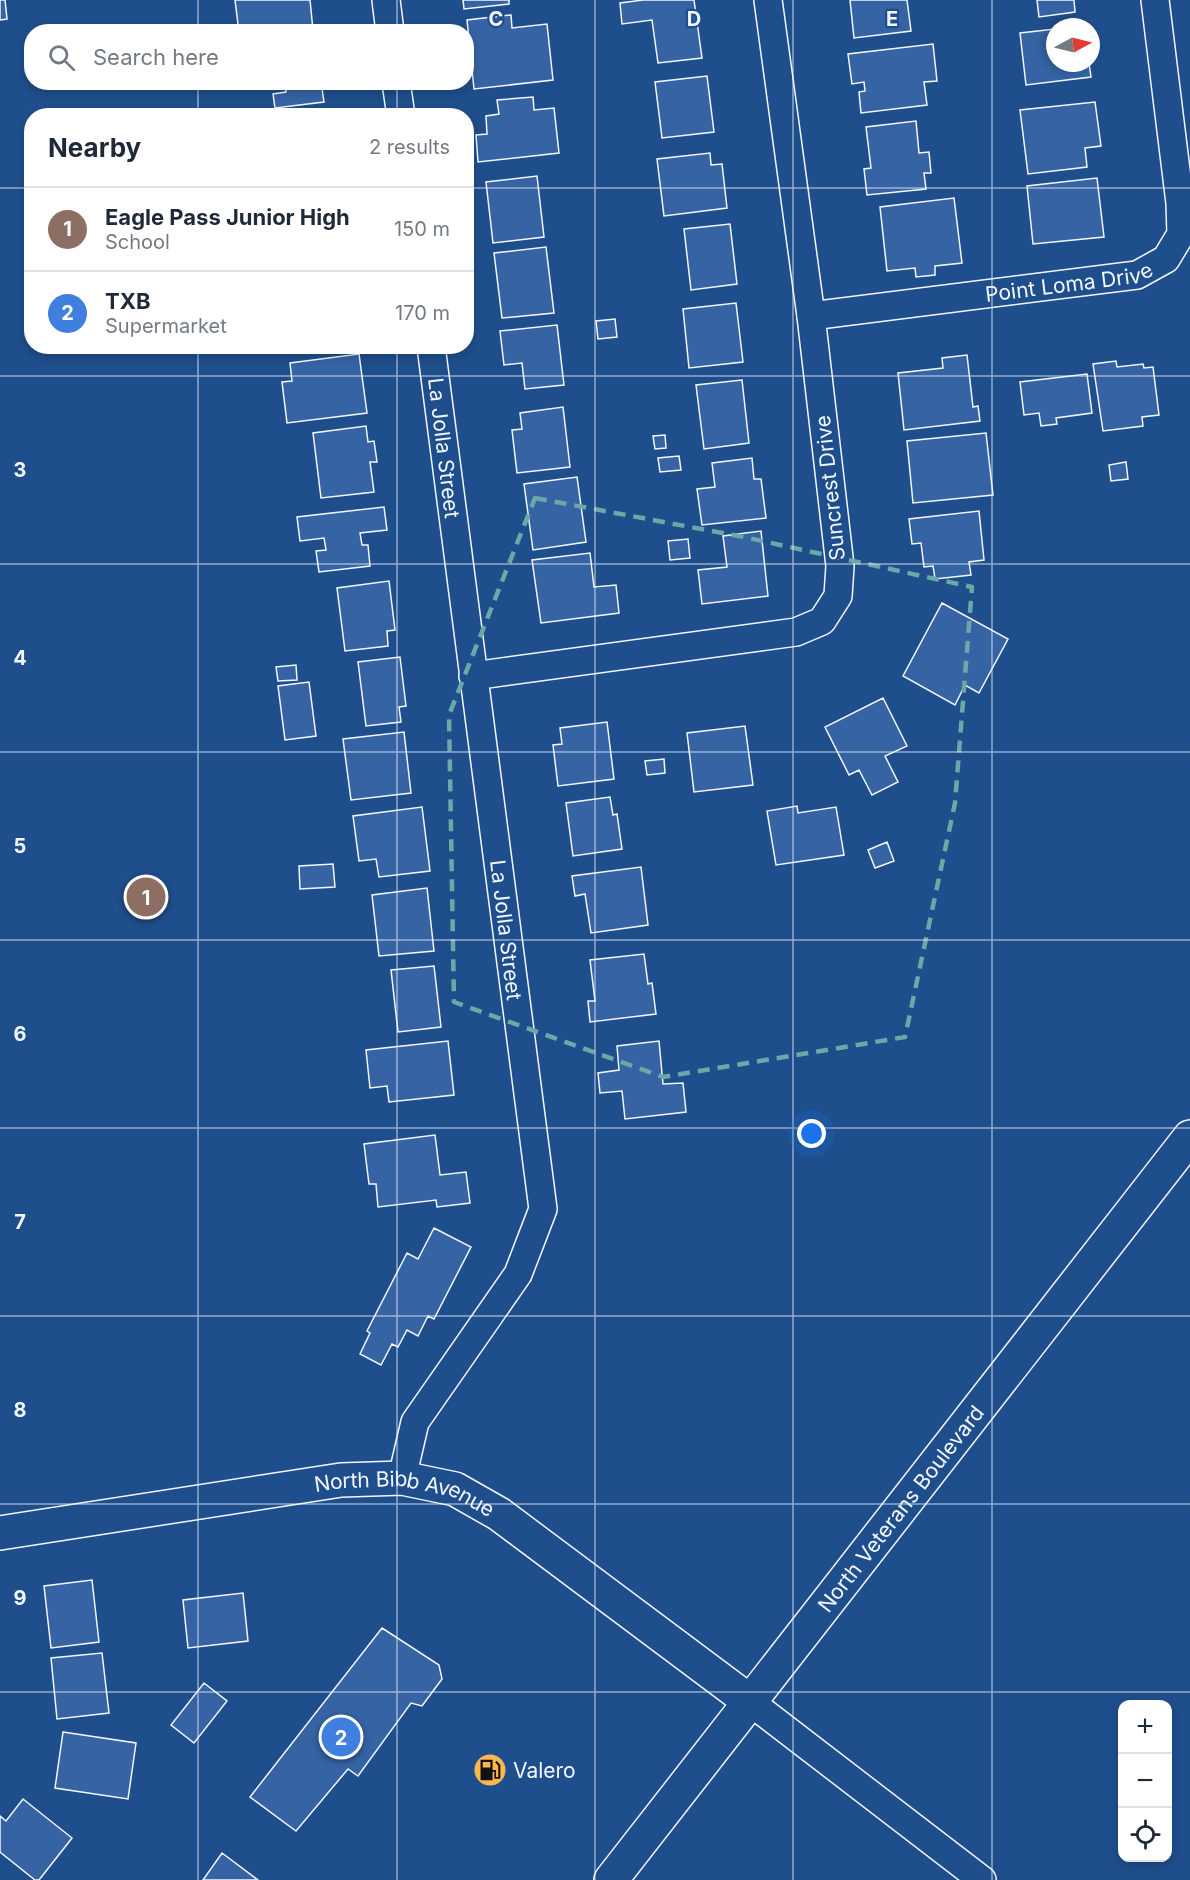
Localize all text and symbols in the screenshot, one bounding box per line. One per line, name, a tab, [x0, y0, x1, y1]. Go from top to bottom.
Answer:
text: C	[489, 7, 503, 31]
text: D	[687, 7, 701, 31]
text: E	[886, 7, 898, 31]
north arrow	[1046, 18, 1100, 72]
search box	[24, 24, 474, 90]
icon: search	[45, 41, 78, 74]
text: Search here	[93, 44, 219, 70]
text: Nearby	[48, 132, 141, 163]
text: 2 results	[369, 135, 450, 159]
text: Eagle Pass Junior High	[105, 204, 350, 230]
text: 1	[63, 217, 72, 241]
text: 150 m	[394, 217, 450, 241]
text: School	[105, 230, 170, 254]
street label: Point Loma Drive	[984, 256, 1157, 306]
text: TXB	[105, 288, 150, 314]
text: 2	[61, 301, 74, 325]
text: 170 m	[395, 301, 450, 325]
text: Supermarket	[105, 314, 227, 338]
street label: La Jolla Street	[423, 376, 465, 520]
street label: Suncrest Drive	[810, 414, 850, 562]
text: 3	[14, 458, 26, 482]
text: 4	[13, 646, 27, 670]
text: 5	[14, 834, 26, 858]
street label: La Jolla Street	[485, 858, 527, 1002]
pin: 1	[126, 874, 166, 920]
text: 6	[14, 1022, 27, 1046]
your location	[797, 1119, 826, 1148]
text: 7	[14, 1210, 26, 1234]
text: 8	[13, 1398, 27, 1422]
street label: North Veterans Boulevard	[812, 1400, 989, 1617]
street label: North Bibb Avenue	[312, 1465, 499, 1522]
text: 9	[14, 1586, 27, 1610]
map controls	[1118, 1700, 1172, 1862]
button: +	[1118, 1700, 1172, 1754]
pin: 2	[322, 1714, 360, 1760]
fuel station icon: Valero	[472, 1752, 508, 1788]
button: −	[1118, 1754, 1172, 1808]
place label: Valero	[513, 1758, 576, 1783]
button: locate	[1118, 1808, 1172, 1862]

